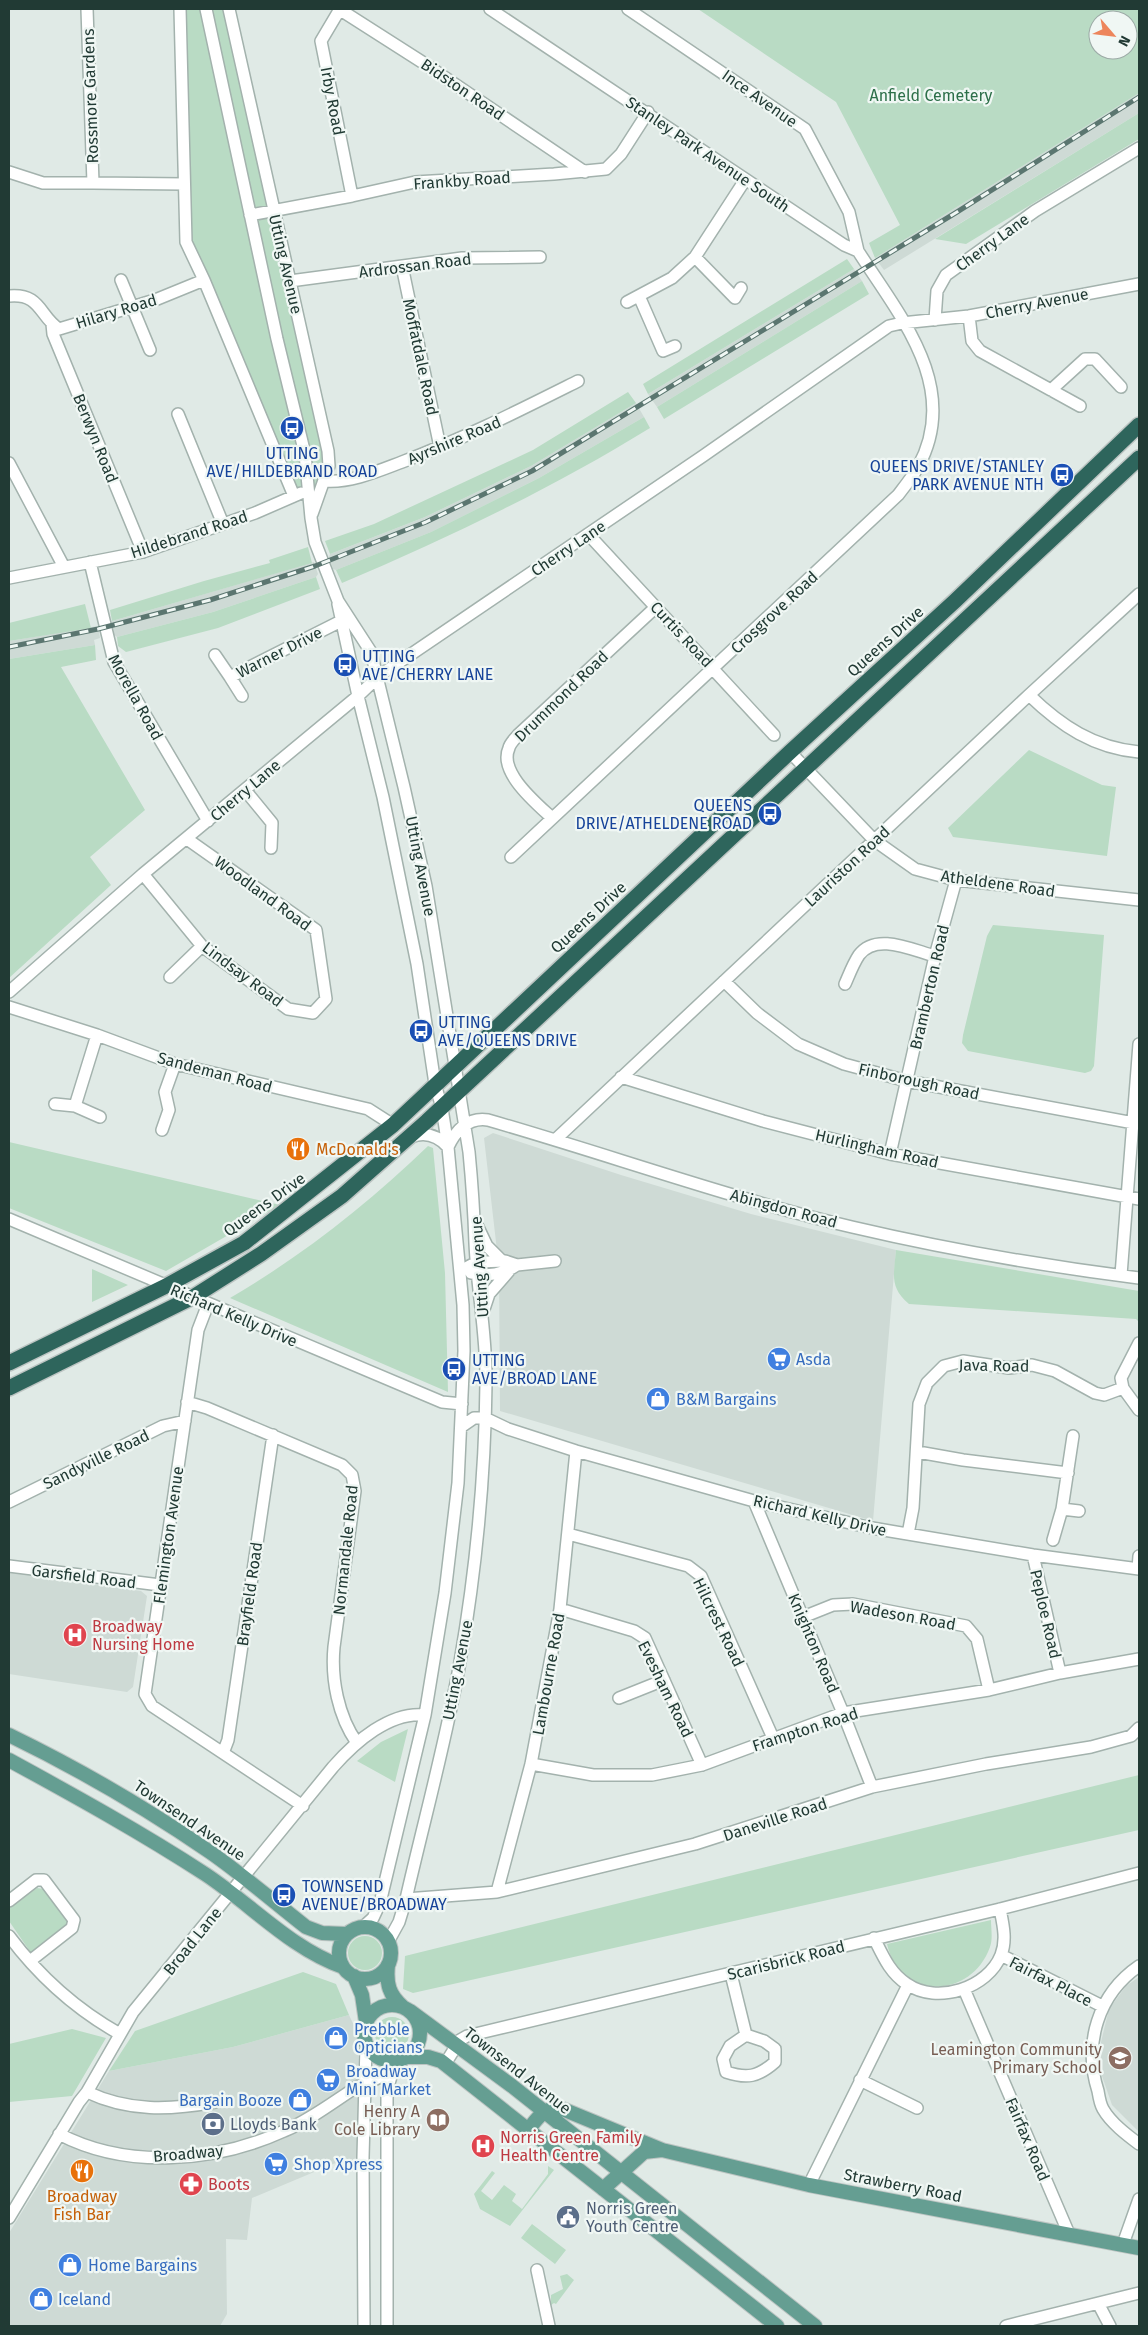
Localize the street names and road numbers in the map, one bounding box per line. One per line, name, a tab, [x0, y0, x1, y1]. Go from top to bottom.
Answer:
street label: Rossmore Gardens	[79, 28, 102, 164]
street label: Bidston Road	[417, 55, 508, 124]
street label: Irby Road	[317, 65, 348, 137]
street label: Ince Avenue	[718, 66, 801, 131]
street label: Stanley Park Avenue South	[622, 92, 793, 216]
street label: Frankby Road	[413, 168, 511, 193]
street label: Cherry Lane	[952, 209, 1033, 275]
street label: Utting Avenue	[265, 212, 306, 316]
street label: Ardrossan Road	[358, 249, 472, 282]
street label: Cherry Avenue	[984, 284, 1090, 323]
street label: Hilary Road	[73, 290, 159, 333]
street label: Moffatdale Road	[399, 297, 442, 417]
street label: Berwyn Road	[69, 391, 122, 486]
street label: Ayrshire Road	[405, 412, 504, 469]
street label: Hildebrand Road	[128, 507, 250, 562]
street label: Cherry Lane	[527, 517, 609, 580]
street label: Crosgrove Road	[727, 567, 822, 658]
street label: Curtis Road	[646, 597, 717, 671]
street label: Queens Drive	[843, 602, 928, 681]
street label: Warner Drive	[233, 623, 325, 682]
street label: Drummond Road	[511, 647, 612, 746]
street label: Morella Road	[104, 651, 167, 744]
street label: Cherry Lane	[206, 755, 284, 825]
street label: Utting Avenue	[401, 814, 440, 918]
street label: Lauriston Road	[801, 822, 894, 911]
street label: Woodland Road	[211, 852, 315, 935]
street label: Atheldene Road	[940, 866, 1056, 901]
street label: Queens Drive	[547, 878, 630, 957]
street label: Bramberton Road	[906, 923, 953, 1051]
street label: Lindsay Road	[199, 938, 287, 1011]
street label: Sandeman Road	[155, 1048, 274, 1097]
street label: Finborough Road	[857, 1059, 981, 1104]
street label: Hurlingham Road	[813, 1125, 941, 1172]
street label: Queens Drive	[220, 1168, 309, 1240]
street label: Abingdon Road	[728, 1185, 839, 1232]
street label: Utting Avenue	[466, 1216, 493, 1318]
street label: Richard Kelly Drive	[167, 1280, 300, 1351]
street label: Java Road	[958, 1355, 1030, 1376]
street label: Sandyville Road	[40, 1426, 152, 1493]
street label: Flemington Avenue	[149, 1465, 188, 1605]
street label: Normandale Road	[329, 1484, 362, 1616]
street label: Richard Kelly Drive	[751, 1491, 888, 1540]
street label: Brayfield Road	[233, 1541, 266, 1647]
street label: Garsfield Road	[30, 1561, 137, 1592]
street label: Peploe Road	[1026, 1568, 1065, 1661]
street label: Hilcrest Road	[689, 1575, 748, 1670]
street label: Knighton Road	[784, 1591, 843, 1696]
street label: Wadeson Road	[849, 1597, 957, 1634]
street label: Lambourne Road	[528, 1611, 569, 1737]
street label: Utting Avenue	[438, 1618, 477, 1722]
street label: Evesham Road	[634, 1638, 697, 1741]
street label: Frampton Road	[750, 1703, 861, 1756]
street label: Townsend Avenue	[130, 1776, 249, 1865]
street label: Daneville Road	[721, 1794, 830, 1845]
street label: Broad Lane	[159, 1904, 225, 1979]
street label: Scarisbrick Road	[725, 1937, 847, 1984]
street label: Fairfax Place	[1006, 1952, 1095, 2010]
street label: Townsend Avenue	[461, 2023, 575, 2118]
street label: Fairfax Road	[1001, 2095, 1054, 2184]
street label: Broadway	[152, 2141, 224, 2166]
street label: Strawberry Road	[842, 2165, 964, 2206]

